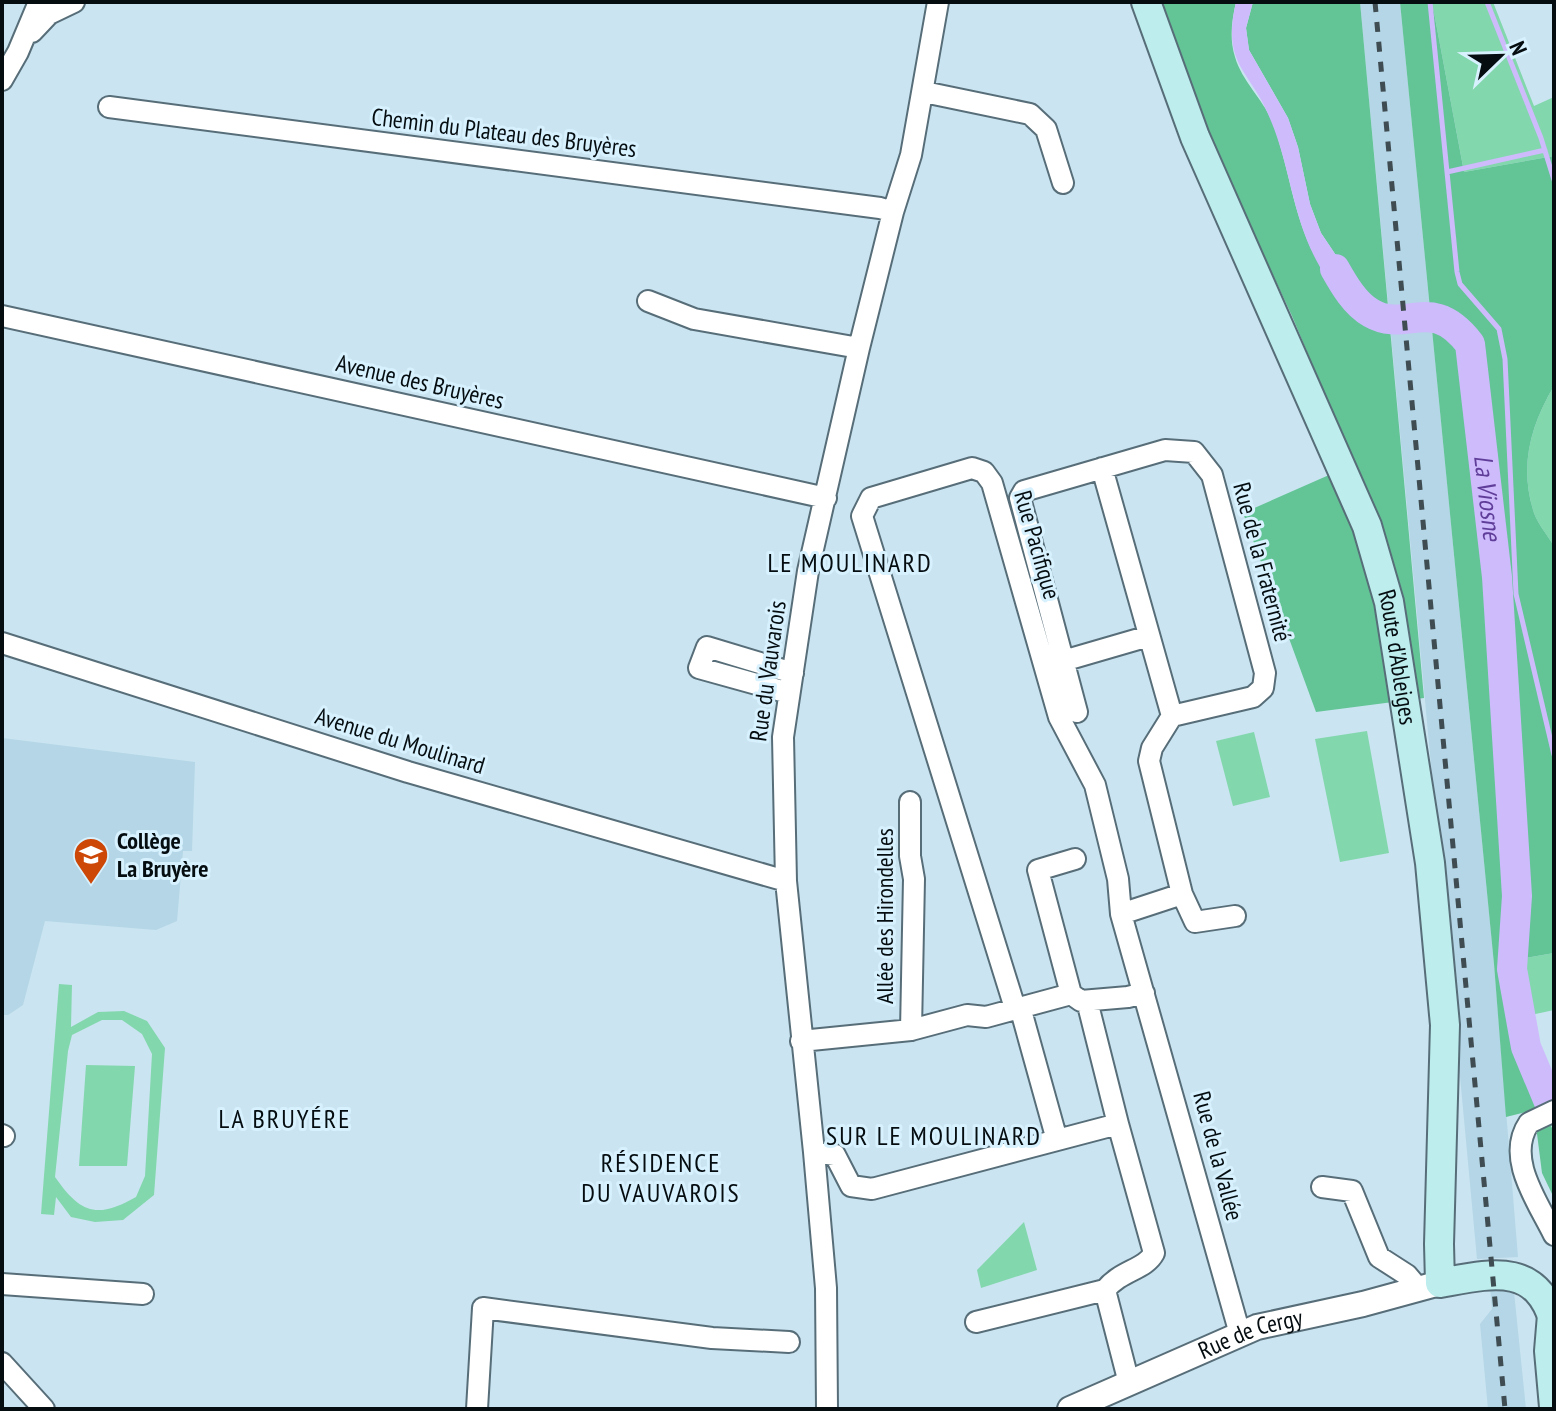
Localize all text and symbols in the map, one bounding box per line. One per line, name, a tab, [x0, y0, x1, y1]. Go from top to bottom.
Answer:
north arrow	[1460, 16, 1540, 96]
text: N	[1503, 37, 1534, 59]
street label: Chemin du Plateau des Bruyères	[370, 101, 638, 164]
street label: Avenue des Bruyères	[333, 347, 507, 416]
water label: La Viosne	[1467, 453, 1510, 544]
street label: Rue de la Fraternité	[1226, 479, 1299, 645]
street label: Rue Pacifique	[1007, 487, 1068, 603]
district label: LE MOULINARD	[767, 546, 933, 579]
street label: Route d'Ableiges	[1371, 586, 1424, 727]
street label: Rue du Vauvarois	[742, 599, 793, 743]
street label: Avenue du Moulinard	[312, 700, 489, 781]
place label: Collège La Bruyère	[117, 825, 209, 884]
street label: Allée des Hirondelles	[869, 828, 900, 1004]
school or university icon: Collège La Bruyère	[72, 836, 110, 886]
street label: Rue de la Vallée	[1186, 1088, 1251, 1224]
district label: LA BRUYÉRE	[219, 1102, 351, 1135]
district label: SUR LE MOULINARD	[826, 1119, 1042, 1152]
district label: RÉSIDENCE DU VAUVAROIS	[581, 1146, 741, 1209]
street label: Rue de Cergy	[1193, 1302, 1305, 1366]

